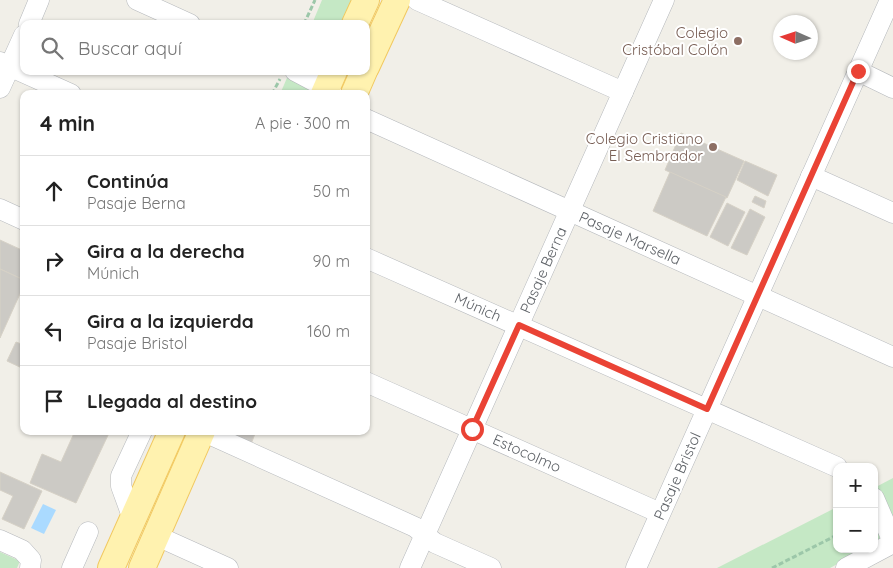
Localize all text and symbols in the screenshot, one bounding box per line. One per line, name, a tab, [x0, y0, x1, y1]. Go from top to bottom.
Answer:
north arrow	[773, 15, 818, 60]
search box	[20, 20, 370, 75]
place label: Colegio Cristóbal Colón	[622, 23, 728, 59]
icon: search	[38, 34, 66, 62]
marker: Colegio Cristóbal Colón	[732, 35, 744, 47]
text: Buscar aquí	[78, 36, 182, 60]
route end	[847, 60, 870, 83]
text: 4 min	[40, 110, 95, 136]
text: A pie · 300 m	[255, 113, 350, 133]
place label: Colegio Cristiano El Sembrador	[586, 129, 703, 165]
marker: Colegio Cristiano El Sembrador	[707, 141, 719, 153]
text: Continúa	[87, 169, 169, 193]
icon: ahead	[40, 177, 68, 205]
text: 50 m	[313, 181, 350, 201]
text: Pasaje Berna	[87, 193, 186, 213]
street label: Pasaje Marsella	[576, 207, 684, 269]
street label: Pasaje Berna	[515, 224, 571, 316]
text: Gira a la derecha	[87, 239, 245, 263]
icon: right	[40, 247, 68, 275]
text: 90 m	[313, 251, 350, 271]
text: Múnich	[87, 263, 139, 283]
street label: Múnich	[452, 288, 504, 326]
text: Gira a la izquierda	[87, 309, 254, 333]
icon: left	[40, 317, 68, 345]
text: 160 m	[307, 321, 350, 341]
text: Pasaje Bristol	[87, 333, 187, 353]
icon: arrive	[40, 387, 68, 415]
text: Llegada al destino	[87, 389, 257, 413]
route start	[461, 418, 484, 441]
street label: Pasaje Bristol	[649, 429, 705, 523]
street label: Estocolmo	[490, 430, 564, 476]
map controls	[833, 463, 878, 553]
button: +	[833, 463, 878, 508]
button: −	[833, 508, 878, 553]

